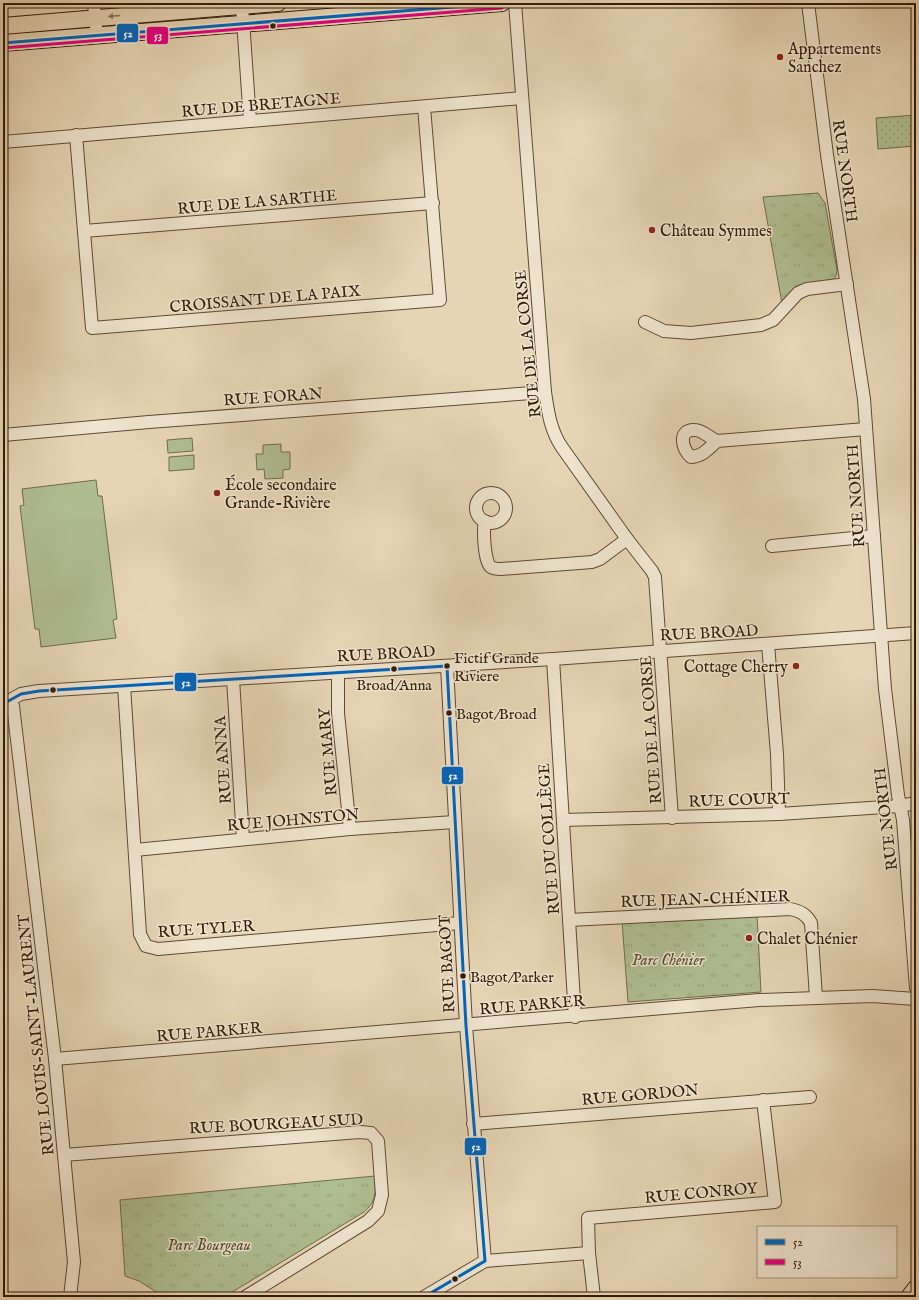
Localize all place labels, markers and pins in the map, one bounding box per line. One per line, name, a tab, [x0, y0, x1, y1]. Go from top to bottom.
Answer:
unlabelled marker	[268, 21, 278, 31]
place label: Appartements Sanchez	[787, 40, 881, 78]
marker: Appartements Sanchez	[775, 52, 785, 62]
place label: Château Symmes	[660, 222, 772, 242]
marker: Château Symmes	[647, 225, 657, 235]
place label: École secondaire Grande-Rivière	[225, 474, 337, 514]
marker: École secondaire Grande-Rivière	[212, 488, 222, 498]
place label: Fictif Grande Riviere	[454, 649, 539, 686]
place label: Cottage Cherry	[684, 658, 788, 678]
marker: Fictif Grande Riviere	[442, 661, 452, 671]
marker: Cottage Cherry	[791, 661, 801, 671]
marker: Broad/Anna	[389, 664, 399, 674]
place label: Broad/Anna	[356, 676, 432, 695]
unlabelled marker	[48, 685, 58, 695]
place label: Bagot/Broad	[456, 705, 538, 724]
marker: Bagot/Broad	[444, 708, 454, 718]
place label: Chalet Chénier	[757, 930, 858, 950]
marker: Chalet Chénier	[744, 933, 754, 943]
place label: Bagot/Parker	[470, 968, 554, 987]
marker: Bagot/Parker	[458, 971, 468, 981]
unlabelled marker	[450, 1274, 460, 1284]

